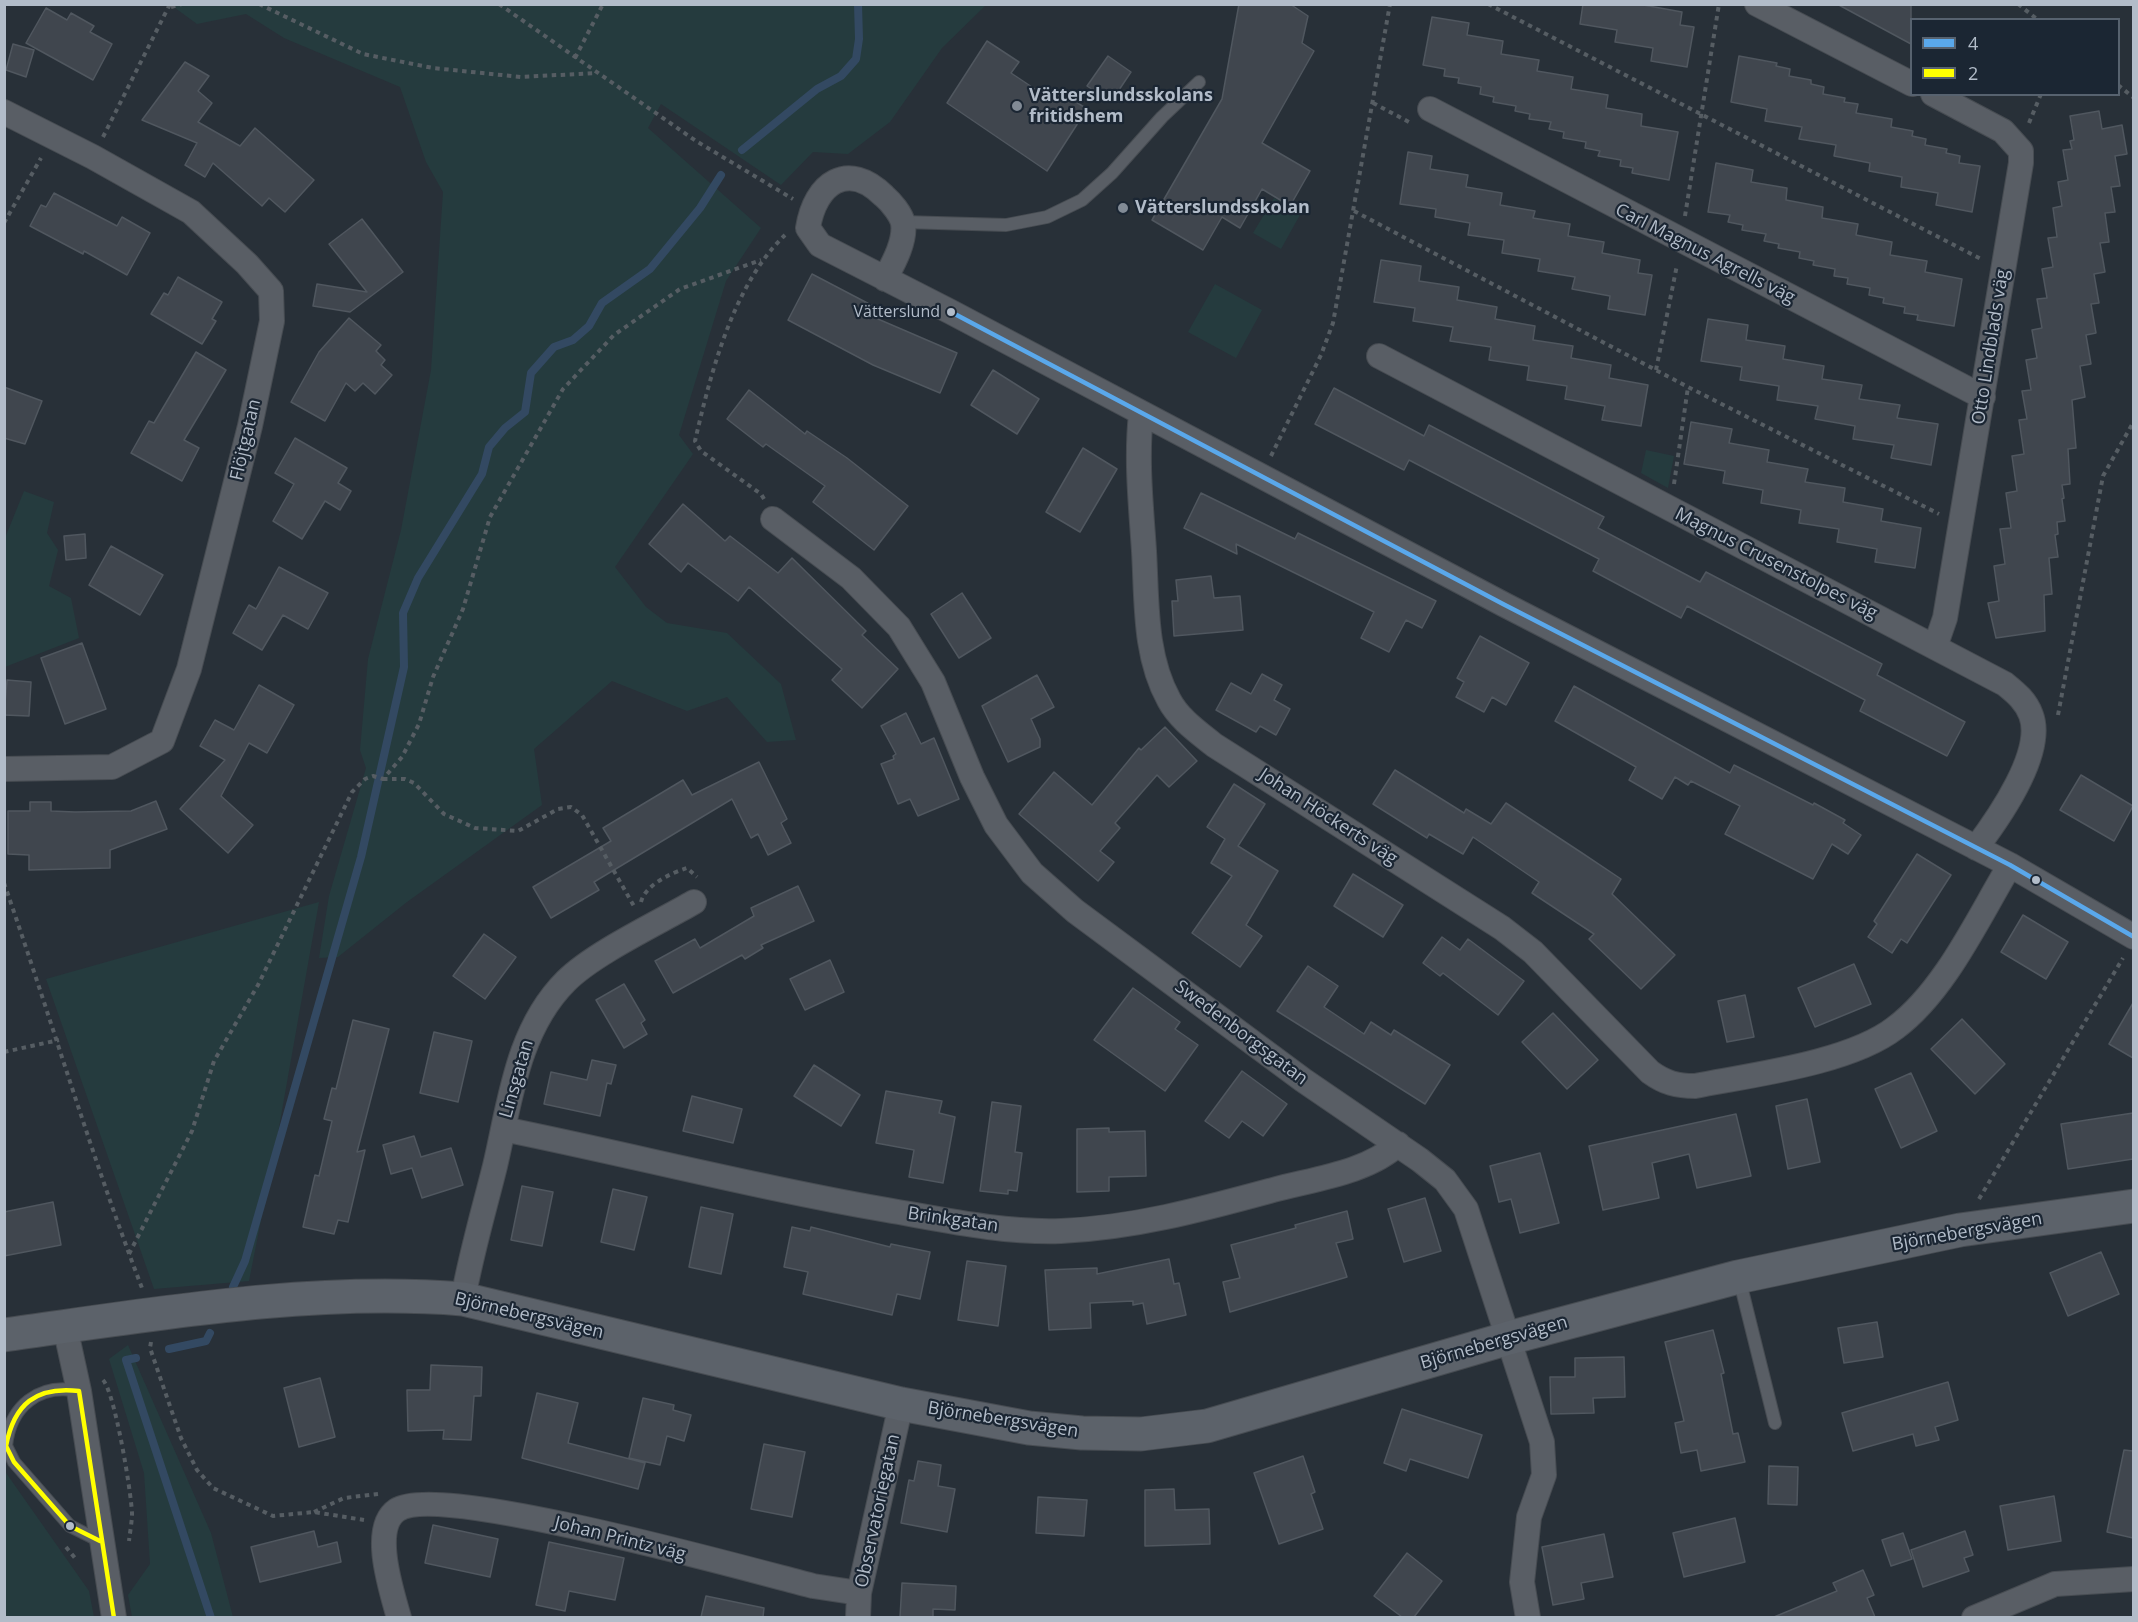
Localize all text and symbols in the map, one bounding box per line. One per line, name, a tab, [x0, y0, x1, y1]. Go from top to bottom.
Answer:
legend	[1910, 18, 2120, 96]
text: 4	[1968, 31, 1978, 55]
text: 2	[1968, 61, 1978, 85]
place label: Vätterslundsskolans fritidshem	[1029, 85, 1213, 128]
marker: Vätterslundsskolans fritidshem	[1010, 99, 1024, 113]
place label: Vätterslundsskolan	[1135, 197, 1310, 219]
street label: Carl Magnus Agrells väg	[1611, 199, 1799, 309]
marker: Vätterslundsskolan	[1116, 201, 1130, 215]
street label: Otto Lindblads väg	[1968, 268, 2014, 426]
place label: Vätterslund	[854, 302, 940, 322]
marker: Vätterslund	[945, 306, 957, 318]
street label: Flöjtgatan	[226, 397, 266, 483]
street label: Magnus Crusenstolpes väg	[1671, 503, 1881, 625]
street label: Johan Höckerts väg	[1255, 764, 1401, 870]
unlabelled marker	[2030, 874, 2042, 886]
street label: Swedenborgsgatan	[1170, 976, 1312, 1090]
street label: Linsgatan	[495, 1037, 539, 1121]
street label: Brinkgatan	[906, 1203, 1000, 1237]
street label: Björnebergsvägen	[1890, 1208, 2044, 1256]
street label: Björnebergsvägen	[452, 1288, 606, 1344]
street label: Björnebergsvägen	[1418, 1312, 1570, 1374]
street label: Björnebergsvägen	[926, 1397, 1080, 1443]
street label: Observatoriegatan	[851, 1432, 905, 1590]
street label: Johan Printz väg	[552, 1512, 688, 1566]
unlabelled marker	[64, 1520, 76, 1532]

